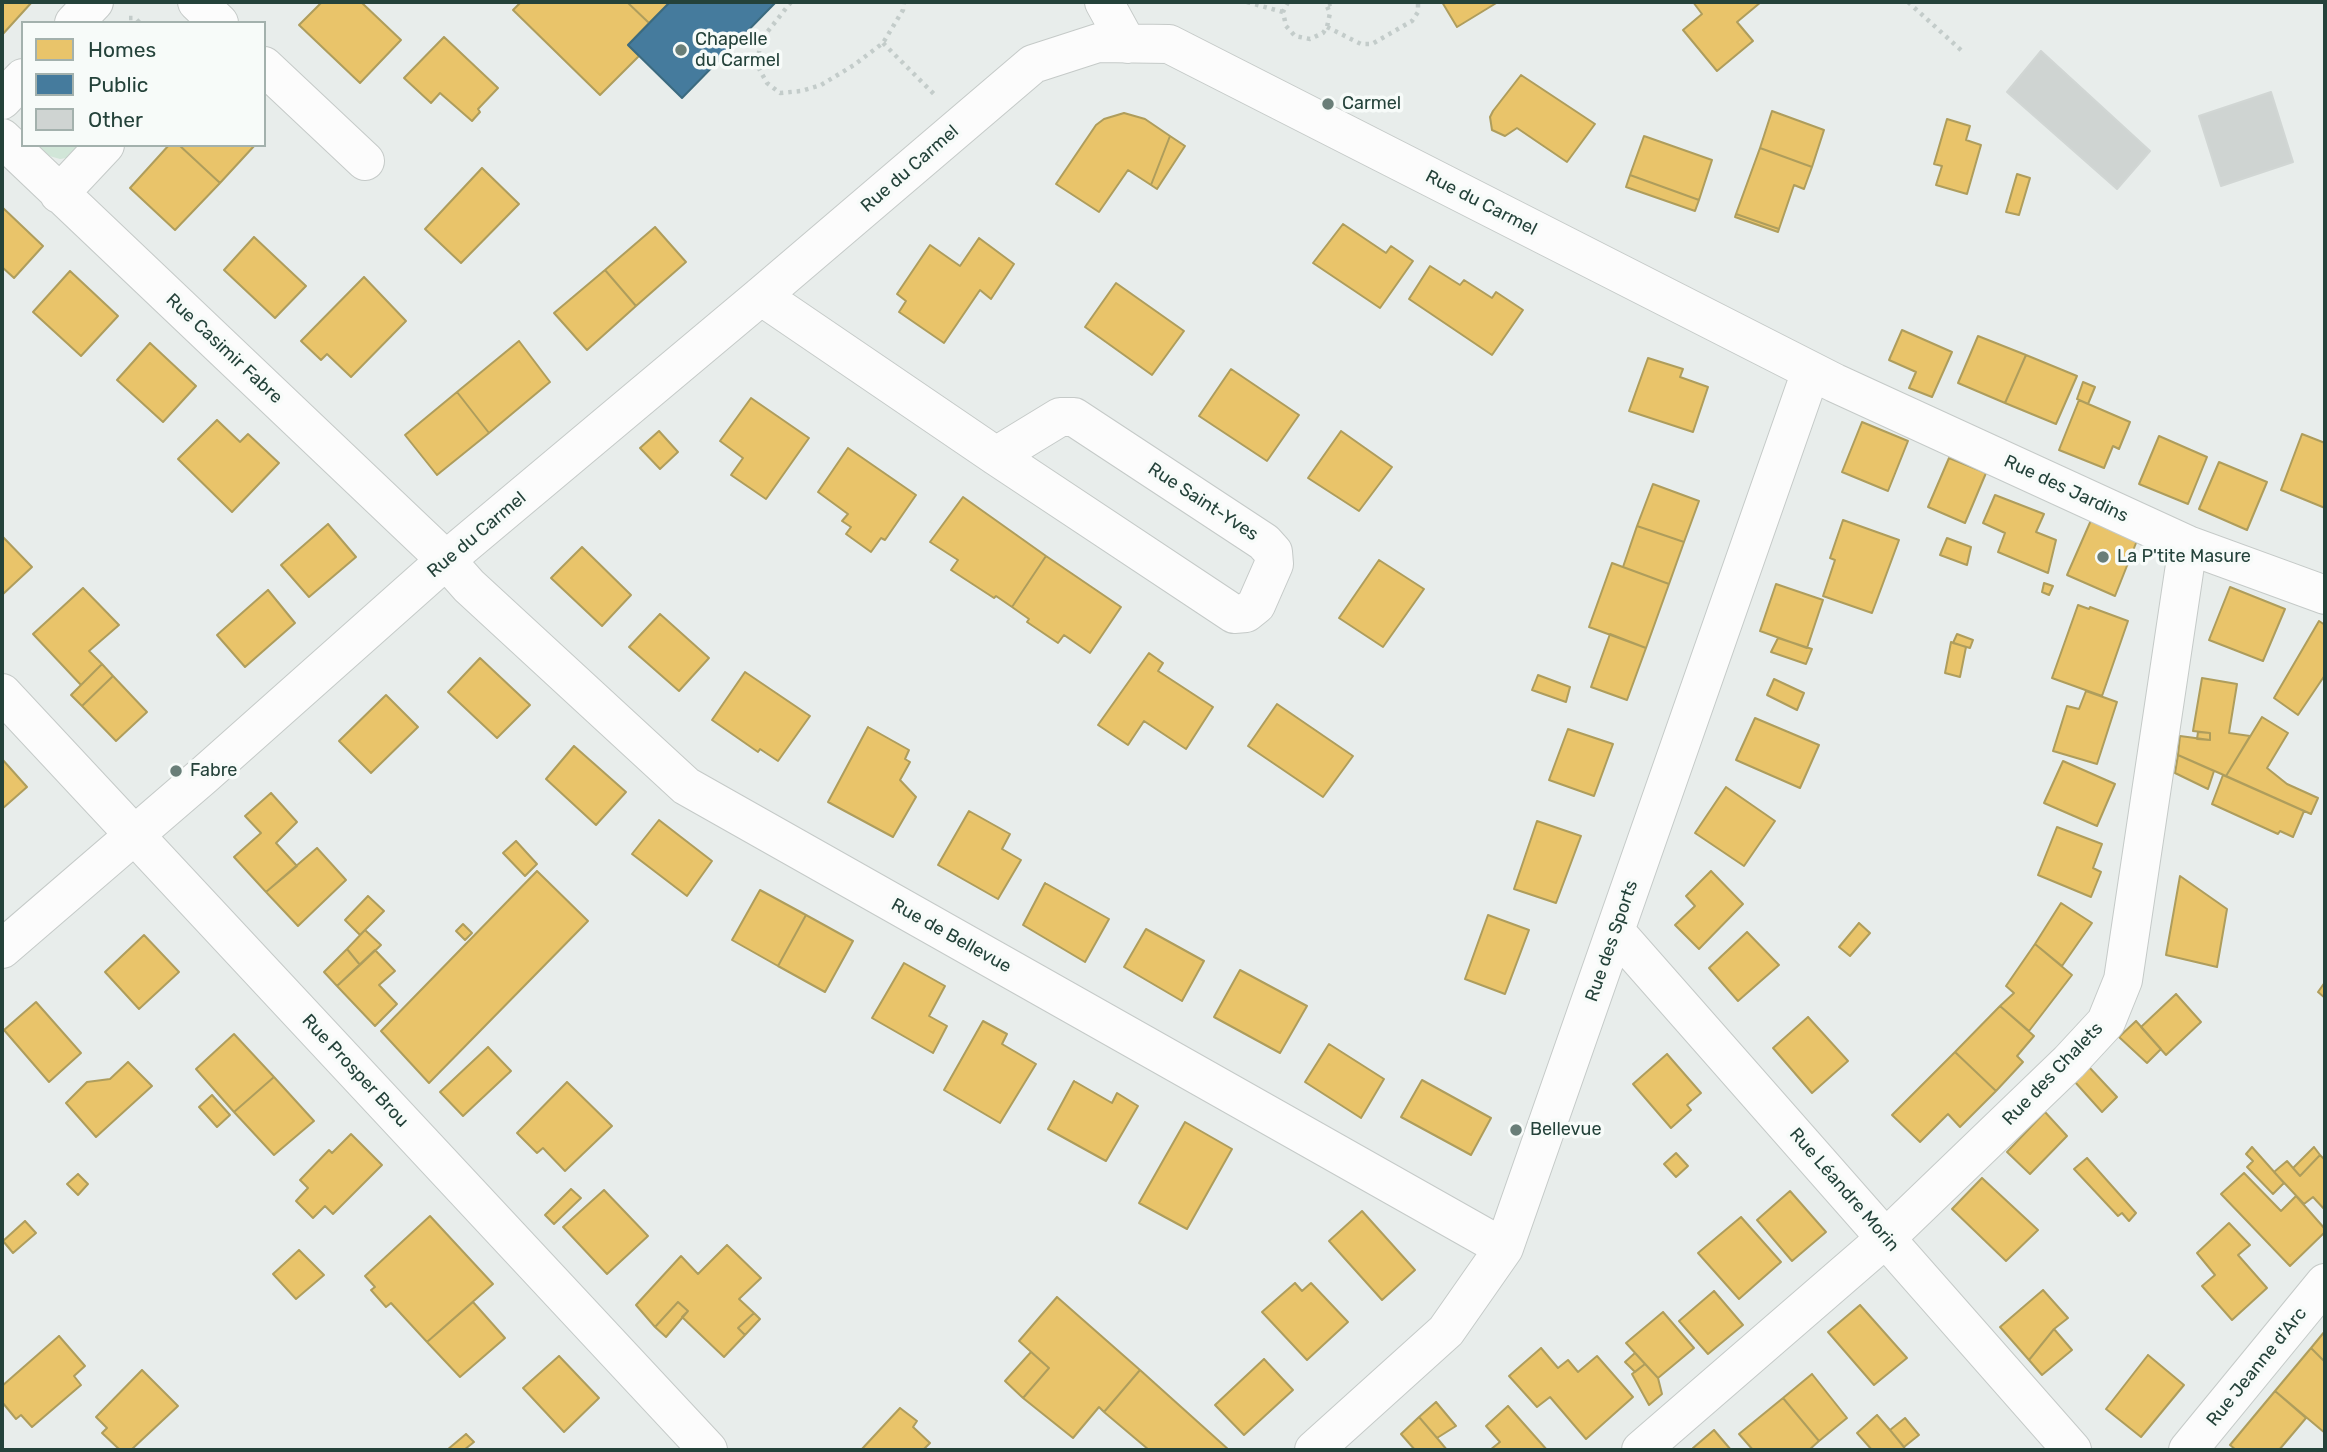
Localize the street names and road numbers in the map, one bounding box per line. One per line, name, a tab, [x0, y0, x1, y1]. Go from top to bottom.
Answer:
street label: Rue du Carmel	[857, 121, 963, 217]
street label: Rue du Carmel	[1422, 166, 1540, 240]
street label: Rue Casimir Fabre	[161, 289, 287, 409]
street label: Rue des Jardins	[2000, 451, 2132, 527]
street label: Rue Saint-Yves	[1144, 458, 1262, 546]
street label: Rue du Carmel	[423, 487, 531, 583]
street label: Rue des Sports	[1581, 878, 1643, 1004]
street label: Rue de Bellevue	[887, 894, 1015, 978]
street label: Rue Prosper Brou	[297, 1010, 413, 1132]
street label: Rue des Chalets	[1998, 1018, 2108, 1130]
street label: Rue Léandre Morin	[1784, 1124, 1904, 1256]
street label: Rue Jeanne d'Arc	[2202, 1303, 2312, 1431]

